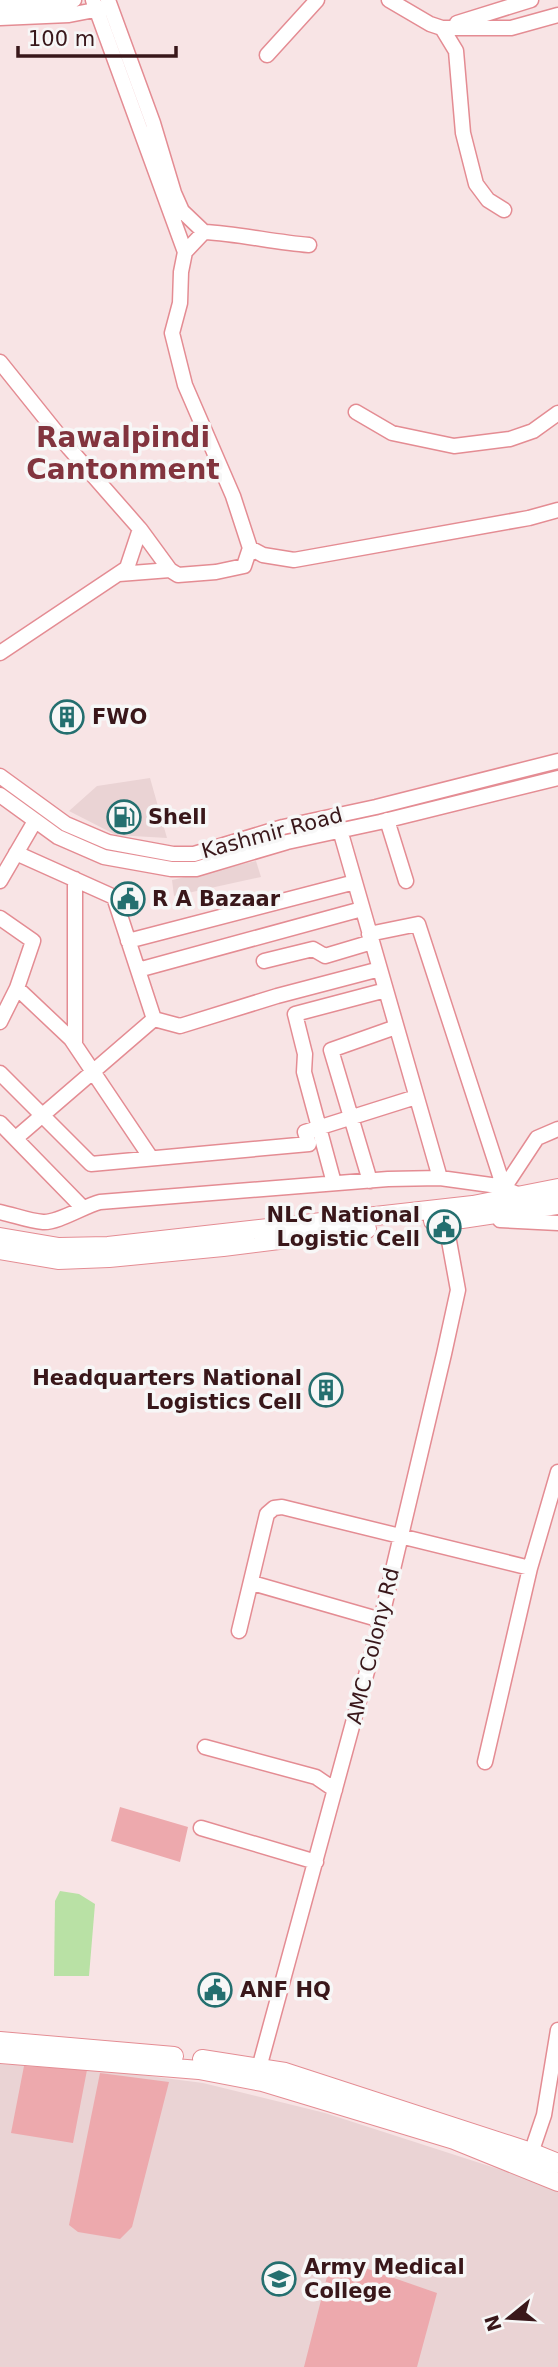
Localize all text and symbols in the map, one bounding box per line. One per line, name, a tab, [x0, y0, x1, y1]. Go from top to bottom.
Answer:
scale bar	[18, 14, 175, 58]
text: 100 m	[28, 27, 95, 51]
district label: Rawalpindi Cantonment	[26, 421, 220, 486]
building icon: FWO	[48, 698, 86, 736]
place label: FWO	[92, 705, 147, 729]
fuel station icon: Shell	[105, 798, 143, 836]
street label: Kashmir Road	[199, 803, 345, 863]
place label: Shell	[148, 805, 207, 829]
public building icon: R A Bazaar	[109, 880, 147, 918]
place label: R A Bazaar	[152, 887, 281, 911]
place label: NLC National Logistic Cell	[267, 1203, 420, 1251]
public building icon: NLC National Logistic Cell	[425, 1208, 463, 1246]
place label: Headquarters National Logistics Cell	[32, 1366, 302, 1414]
building icon: Headquarters National Logistics Cell	[307, 1371, 345, 1409]
street label: AMC Colony Rd	[342, 1565, 404, 1727]
public building icon: ANF HQ	[196, 1971, 234, 2009]
place label: ANF HQ	[240, 1978, 331, 2002]
place label: Army Medical College	[304, 2255, 465, 2303]
school or university icon: Army Medical College	[260, 2260, 298, 2298]
north arrow	[474, 2283, 544, 2353]
text: N	[480, 2312, 506, 2334]

